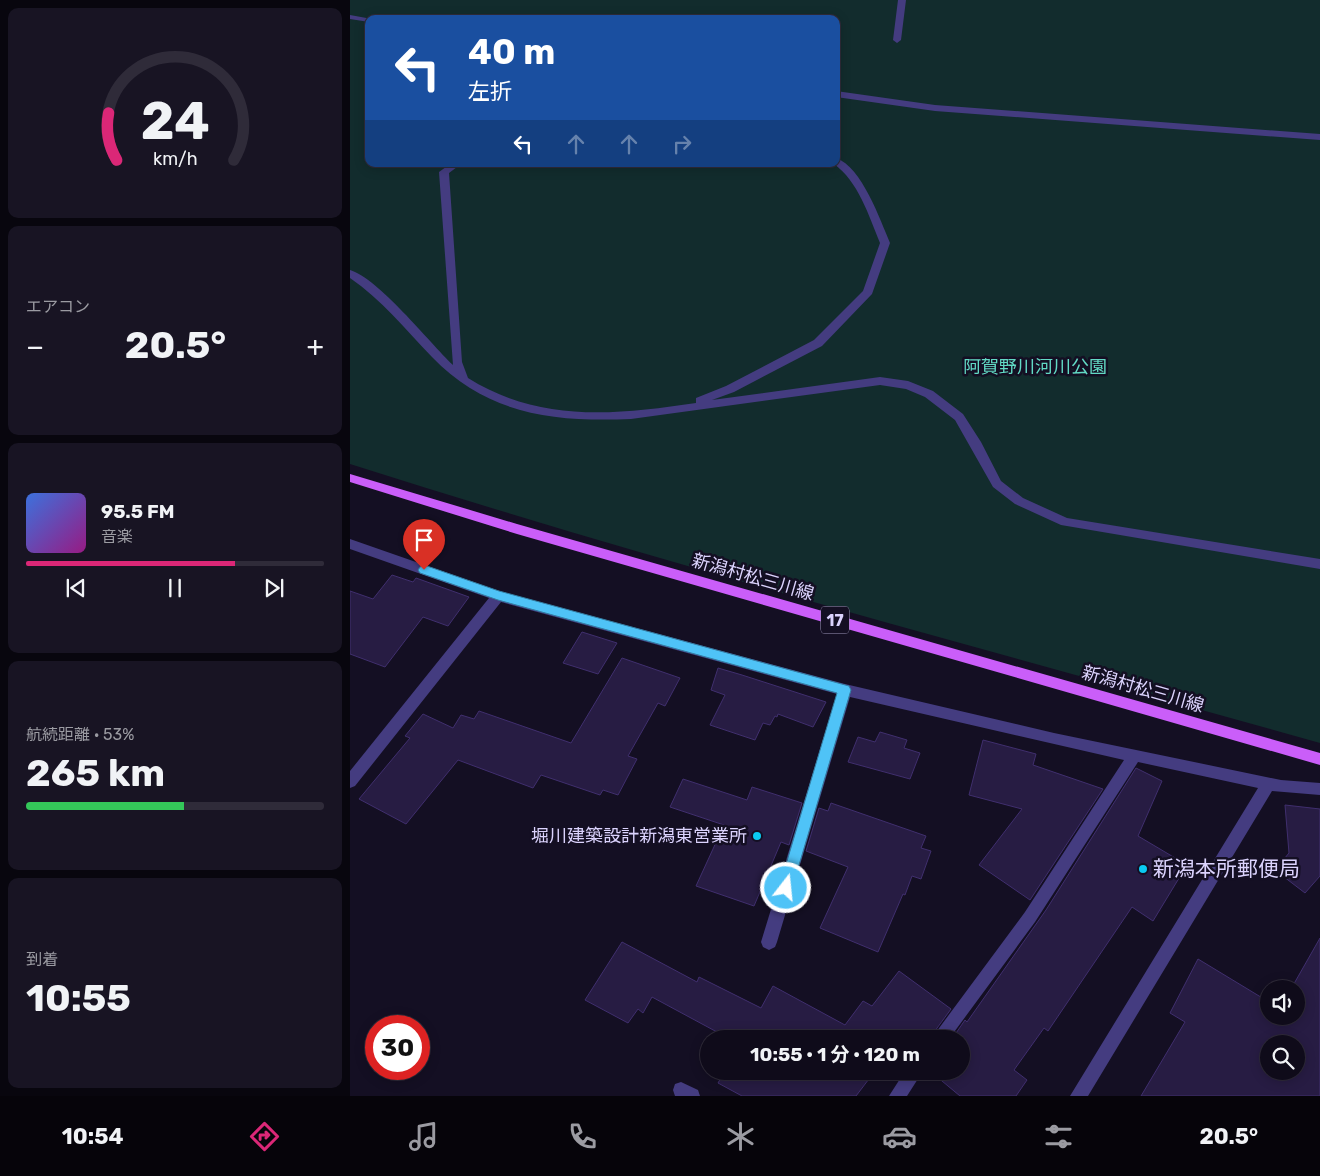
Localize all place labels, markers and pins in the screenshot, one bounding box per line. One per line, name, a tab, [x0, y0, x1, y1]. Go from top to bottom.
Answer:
pin	[403, 519, 445, 570]
place label: 堀川建築設計新潟東営業所	[531, 825, 747, 847]
marker: 堀川建築設計新潟東営業所	[751, 830, 763, 842]
place label: 新潟本所郵便局	[1153, 856, 1300, 881]
marker: 新潟本所郵便局	[1137, 863, 1149, 875]

